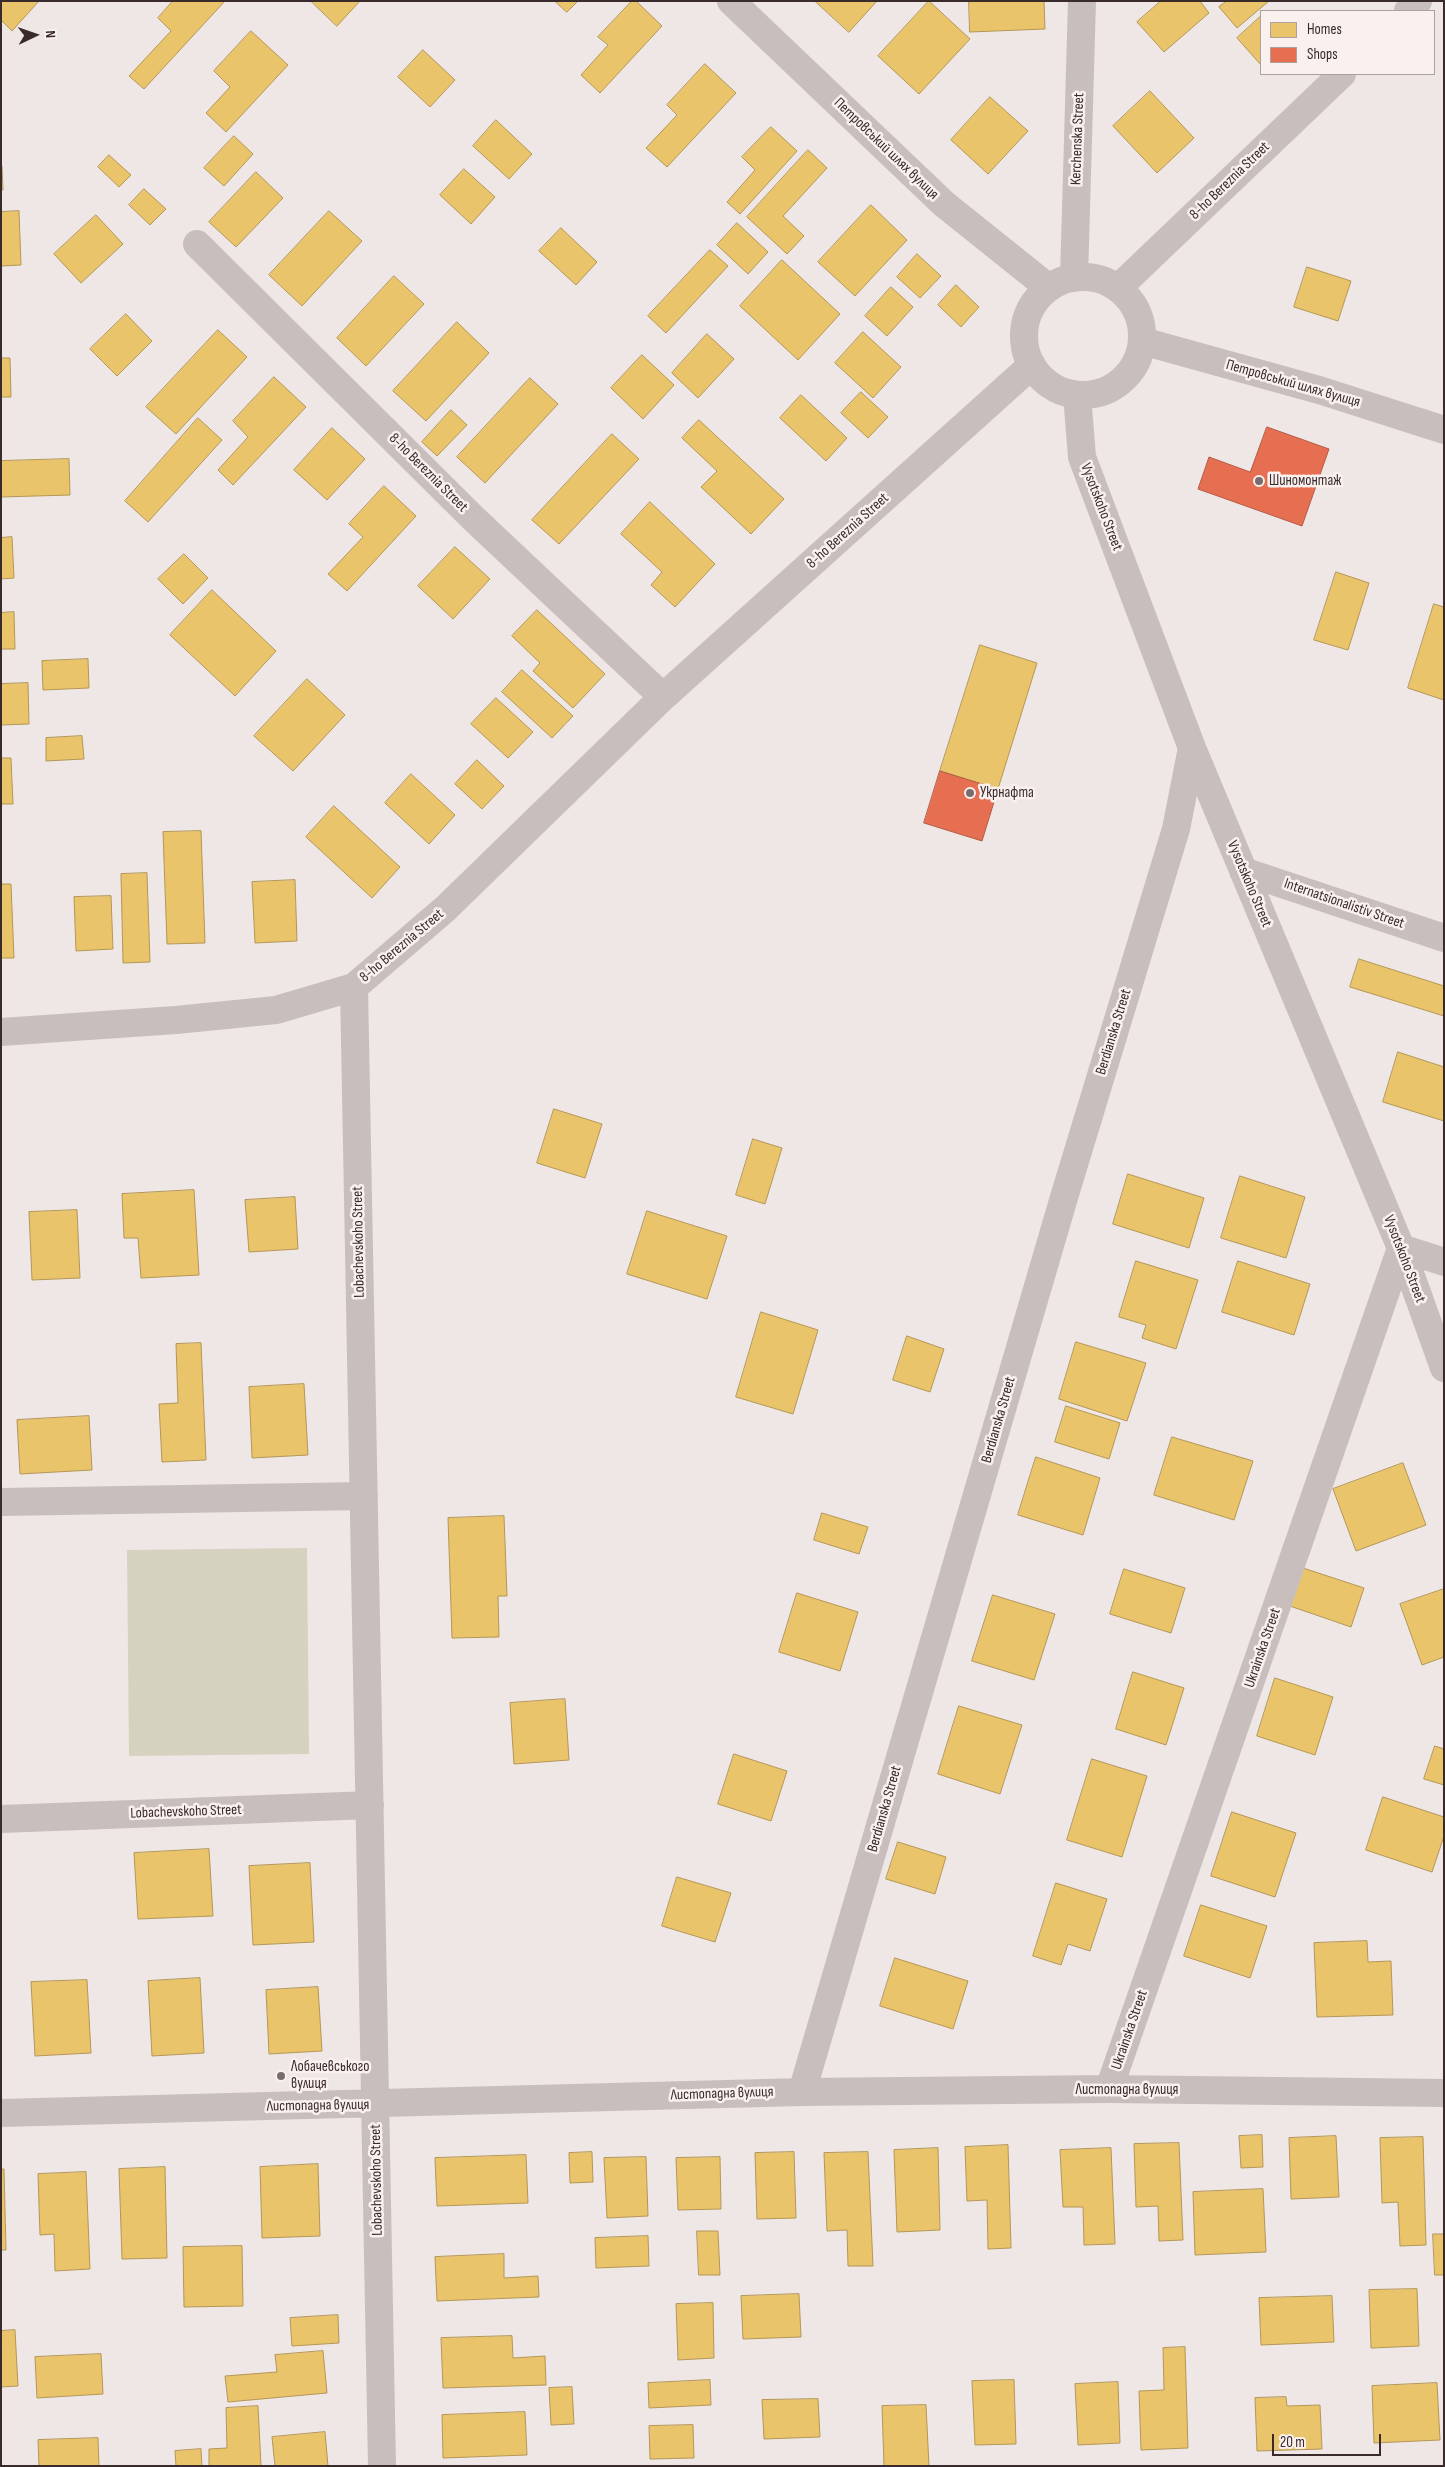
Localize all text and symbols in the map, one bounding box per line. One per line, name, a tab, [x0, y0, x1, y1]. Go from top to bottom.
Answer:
north arrow	[10, 10, 60, 60]
legend	[1260, 10, 1435, 75]
text: Homes	[1307, 20, 1342, 39]
text: N	[42, 30, 59, 38]
text: Shops	[1307, 45, 1338, 64]
street label: Kerchenska Street	[1067, 93, 1089, 185]
street label: Петровський шлях вулиця	[830, 94, 942, 204]
street label: 8-ho Bereznia Street	[1186, 138, 1274, 224]
street label: Петровський шлях вулиця	[1224, 356, 1362, 412]
street label: 8-ho Bereznia Street	[385, 430, 471, 516]
street label: Vysotskoho Street	[1076, 461, 1126, 553]
place label: Шиномонтаж	[1269, 472, 1341, 490]
marker: Шиномонтаж	[1253, 475, 1265, 487]
street label: 8-ho Bereznia Street	[803, 489, 893, 573]
place label: Укрнафта	[980, 784, 1034, 802]
marker: Укрнафта	[964, 787, 976, 799]
street label: Vysotskoho Street	[1223, 838, 1275, 930]
street label: Internatsionalistiv Street	[1281, 875, 1407, 933]
street label: 8-ho Bereznia Street	[356, 906, 448, 986]
street label: Berdianska Street	[1092, 987, 1136, 1077]
street label: Lobachevskoho Street	[349, 1186, 369, 1298]
street label: Vysotskoho Street	[1379, 1213, 1429, 1305]
street label: Berdianska Street	[978, 1375, 1020, 1465]
street label: Ukrainska Street	[1241, 1606, 1285, 1690]
street label: Berdianska Street	[864, 1764, 906, 1854]
street label: Lobachevskoho Street	[130, 1801, 242, 1823]
street label: Ukrainska Street	[1108, 1988, 1152, 2072]
place label: Лобачевського вулиця	[291, 2058, 369, 2093]
marker: Лобачевського вулиця	[275, 2070, 287, 2082]
street label: Листопадна вулиця	[1076, 2081, 1178, 2099]
street label: Листопадна вулиця	[670, 2083, 774, 2105]
street label: Листопадна вулиця	[266, 2096, 370, 2116]
street label: Lobachevskoho Street	[367, 2124, 387, 2236]
scale bar	[1275, 2424, 1384, 2456]
text: 20 m	[1280, 2433, 1305, 2452]

